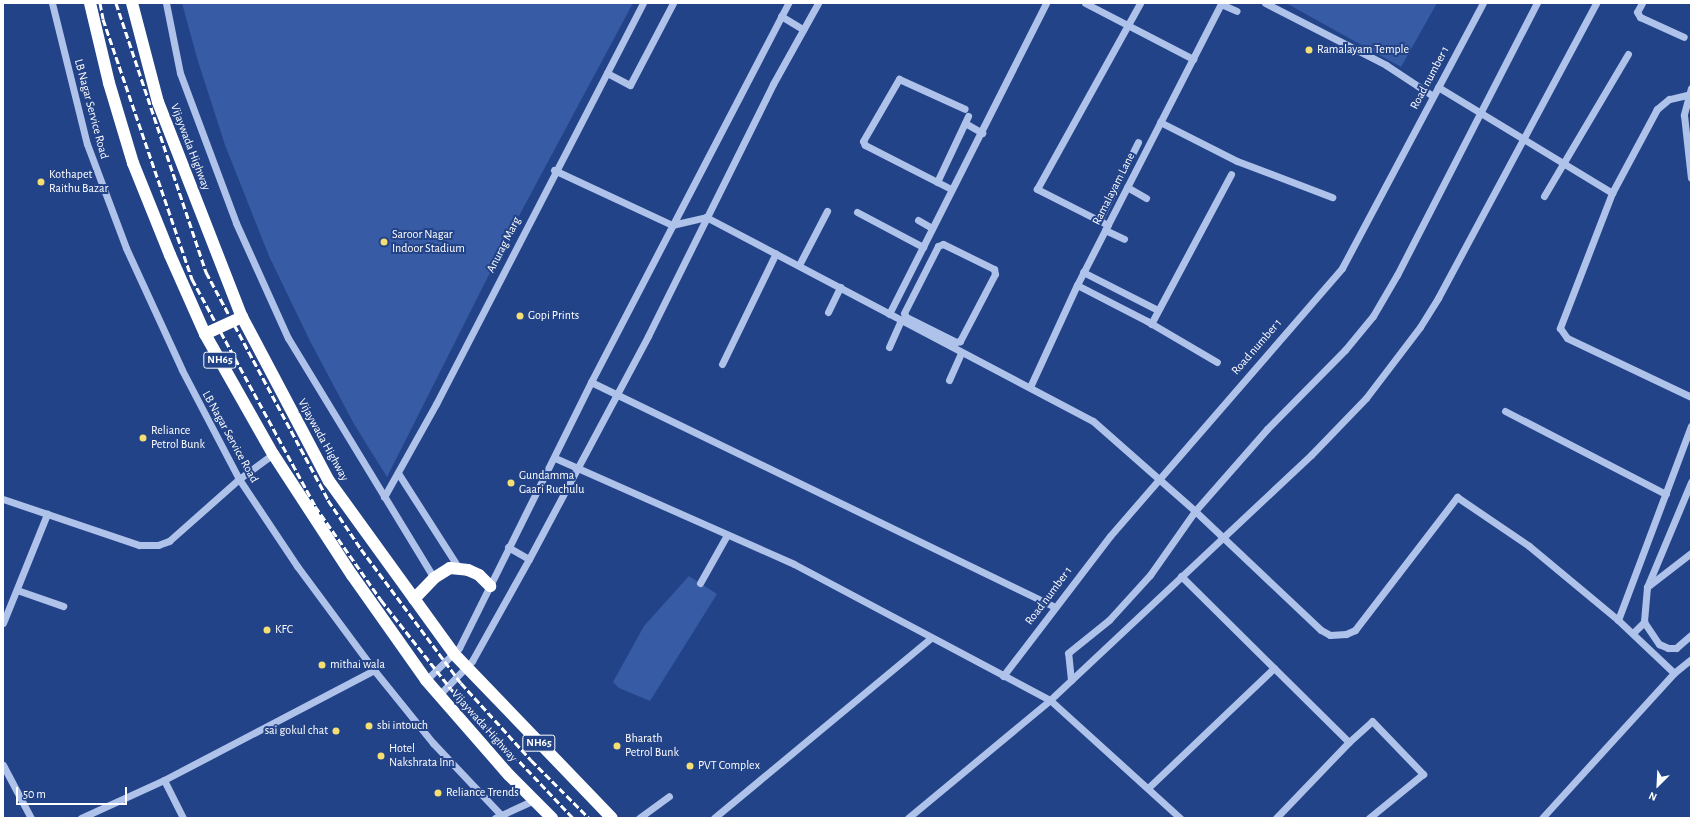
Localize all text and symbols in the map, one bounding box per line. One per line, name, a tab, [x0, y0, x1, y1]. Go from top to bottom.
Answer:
place label: Ramalayam Temple	[1317, 43, 1409, 57]
street label: Road number 1	[1407, 44, 1453, 112]
marker: Ramalayam Temple	[1304, 45, 1314, 55]
street label: LB Nagar Service Road	[71, 57, 111, 161]
street label: Vijaywada Highway	[167, 102, 213, 192]
street label: Ramalayam Lane	[1090, 150, 1138, 228]
place label: Kothapet Raithu Bazar	[49, 168, 108, 196]
marker: Kothapet Raithu Bazar	[36, 177, 46, 187]
street label: Anurag Marg	[484, 215, 524, 275]
place label: Saroor Nagar Indoor Stadium	[392, 228, 465, 256]
marker: Saroor Nagar Indoor Stadium	[379, 237, 389, 247]
place label: Gopi Prints	[528, 309, 579, 323]
marker: Gopi Prints	[515, 311, 525, 321]
street label: Road number 1	[1229, 316, 1285, 378]
road number: NH65	[203, 351, 237, 369]
street label: LB Nagar Service Road	[199, 389, 261, 485]
street label: Vijaywada Highway	[294, 396, 352, 484]
place label: Reliance Petrol Bunk	[151, 424, 205, 452]
marker: Reliance Petrol Bunk	[138, 433, 148, 443]
place label: Gundamma Gaari Ruchulu	[519, 469, 584, 497]
marker: Gundamma Gaari Ruchulu	[506, 478, 516, 488]
street label: Road number 1	[1022, 564, 1076, 628]
place label: KFC	[275, 623, 293, 637]
marker: KFC	[262, 625, 272, 635]
place label: mithai wala	[330, 658, 385, 672]
marker: mithai wala	[317, 660, 327, 670]
street label: Vijaywada Highway	[448, 687, 520, 765]
place label: sbi intouch	[377, 719, 428, 733]
marker: sbi intouch	[364, 721, 374, 731]
place label: sai gokul chat	[265, 724, 328, 738]
marker: sai gokul chat	[331, 726, 341, 736]
place label: Bharath Petrol Bunk	[625, 732, 679, 760]
road number: NH65	[522, 734, 556, 752]
marker: Bharath Petrol Bunk	[612, 741, 622, 751]
place label: Hotel Nakshrata Inn	[389, 742, 455, 770]
marker: Hotel Nakshrata Inn	[376, 751, 386, 761]
place label: PVT Complex	[698, 759, 760, 773]
marker: PVT Complex	[685, 761, 695, 771]
north arrow	[1638, 765, 1678, 805]
scale bar	[18, 779, 129, 805]
place label: Reliance Trends	[446, 786, 519, 800]
text: 50 m	[23, 788, 46, 800]
marker: Reliance Trends	[433, 788, 443, 798]
text: N	[1647, 790, 1659, 803]

